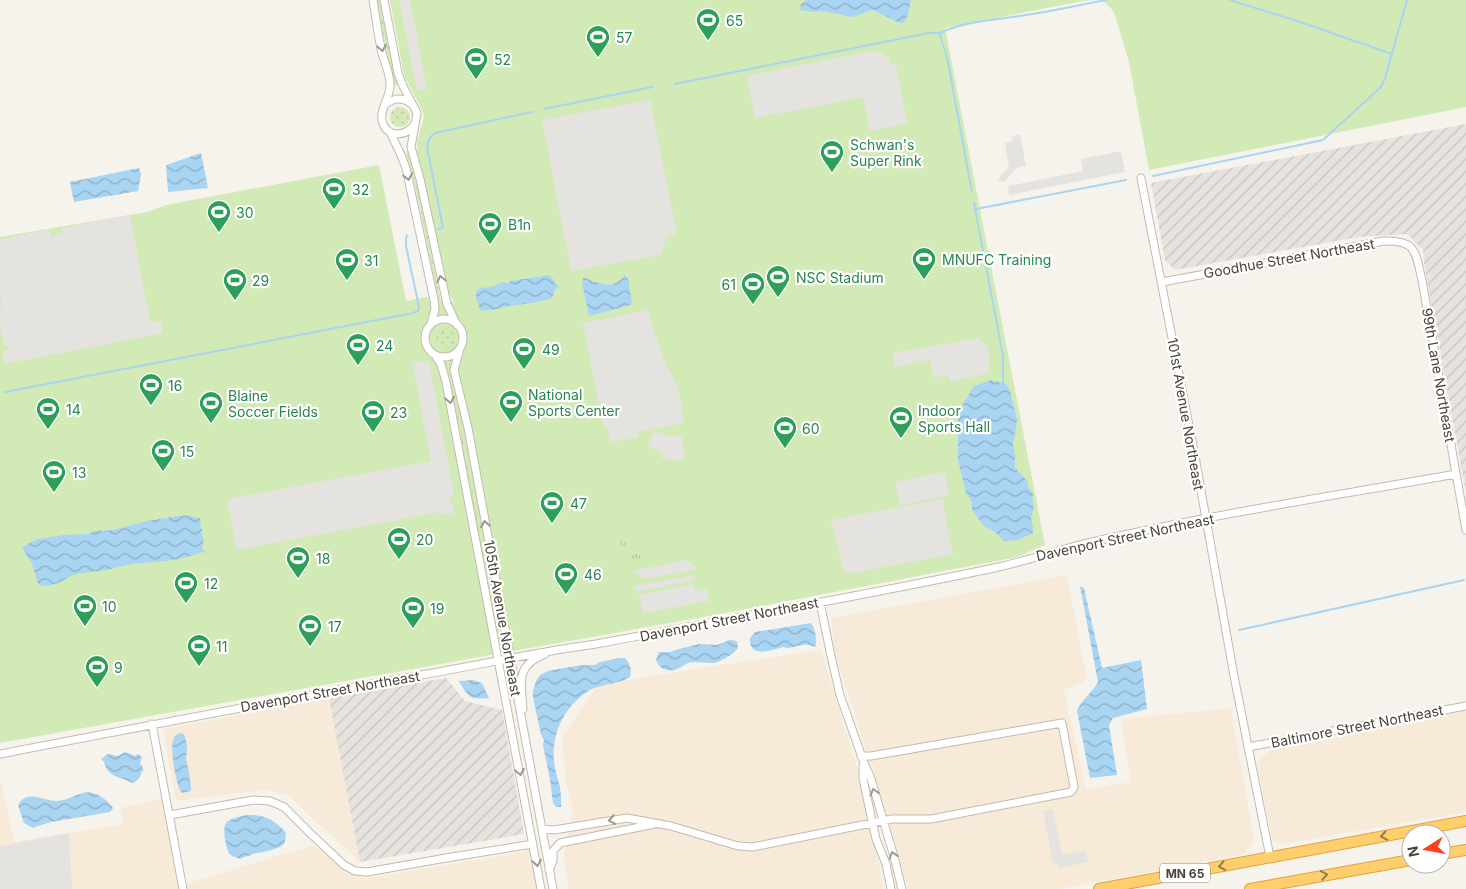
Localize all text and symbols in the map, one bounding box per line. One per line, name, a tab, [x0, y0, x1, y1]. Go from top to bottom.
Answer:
sports icon: 65	[695, 7, 721, 41]
place label: 65	[726, 12, 743, 29]
sports icon: 57	[585, 24, 611, 58]
place label: 57	[616, 29, 633, 46]
one-way arrow	[376, 43, 386, 52]
sports icon: 52	[463, 46, 489, 80]
place label: 52	[494, 51, 511, 68]
place label: Schwan's Super Rink	[850, 136, 922, 169]
sports icon: Schwan's Super Rink	[819, 139, 845, 173]
one-way arrow	[402, 173, 412, 181]
sports icon: 32	[321, 176, 347, 210]
place label: 32	[352, 181, 369, 198]
sports icon: 30	[206, 199, 232, 233]
place label: 30	[236, 204, 253, 221]
sports icon: B1n	[477, 211, 503, 245]
place label: B1n	[508, 216, 531, 233]
street label: Goodhue Street Northeast	[1202, 235, 1376, 281]
sports icon: MNUFC Training	[911, 246, 937, 280]
sports icon: 31	[334, 247, 360, 281]
place label: MNUFC Training	[942, 251, 1051, 268]
place label: 31	[364, 252, 378, 269]
sports icon: NSC Stadium	[765, 264, 791, 298]
sports icon: 29	[222, 267, 248, 301]
place label: NSC Stadium	[796, 269, 884, 286]
sports icon: 61	[740, 271, 766, 305]
place label: 29	[252, 272, 269, 289]
one-way arrow	[436, 275, 447, 284]
place label: 61	[722, 276, 736, 293]
street label: 99th Lane Northeast	[1419, 307, 1459, 444]
sports icon: 24	[345, 332, 371, 366]
sports icon: 49	[511, 336, 537, 370]
street label: 101st Avenue Northeast	[1164, 336, 1208, 492]
place label: 24	[376, 337, 393, 354]
place label: 49	[542, 341, 560, 358]
sports icon: 16	[138, 372, 164, 406]
place label: 16	[168, 377, 182, 394]
place label: National Sports Center	[528, 386, 620, 419]
place label: Blaine Soccer Fields	[228, 387, 318, 420]
sports icon: National Sports Center	[498, 389, 524, 423]
sports icon: Blaine Soccer Fields	[198, 390, 224, 424]
one-way arrow	[444, 395, 454, 404]
sports icon: 14	[35, 396, 61, 430]
sports icon: 23	[360, 399, 386, 433]
place label: 14	[66, 401, 81, 418]
place label: Indoor Sports Hall	[918, 402, 990, 435]
place label: 23	[390, 404, 407, 421]
sports icon: Indoor Sports Hall	[888, 405, 914, 439]
sports icon: 60	[772, 415, 798, 449]
place label: 60	[802, 420, 820, 437]
sports icon: 15	[150, 438, 176, 472]
place label: 15	[180, 443, 194, 460]
sports icon: 13	[41, 459, 67, 493]
place label: 13	[72, 464, 86, 481]
sports icon: 47	[539, 490, 565, 524]
place label: 47	[570, 495, 587, 512]
street label: Davenport Street Northeast	[1034, 510, 1216, 564]
one-way arrow	[481, 519, 491, 528]
sports icon: 20	[386, 526, 412, 560]
place label: 20	[416, 531, 433, 548]
street label: 105th Avenue Northeast	[481, 539, 525, 698]
sports icon: 18	[285, 545, 311, 579]
place label: 18	[316, 550, 330, 567]
sports icon: 46	[553, 561, 579, 595]
place label: 46	[584, 566, 602, 583]
sports icon: 12	[173, 570, 199, 604]
place label: 12	[204, 575, 218, 592]
sports icon: 10	[72, 593, 98, 627]
street label: Davenport Street Northeast	[638, 593, 820, 645]
sports icon: 19	[400, 595, 426, 629]
place label: 10	[102, 598, 117, 615]
place label: 19	[430, 600, 444, 617]
sports icon: 17	[297, 613, 323, 647]
place label: 17	[328, 618, 342, 635]
sports icon: 11	[186, 633, 212, 667]
place label: 11	[216, 638, 227, 655]
sports icon: 9	[84, 654, 110, 688]
place label: 9	[114, 659, 123, 676]
street label: Davenport Street Northeast	[239, 667, 421, 715]
street label: Baltimore Street Northeast	[1269, 701, 1445, 751]
one-way arrow	[514, 768, 524, 777]
one-way arrow	[870, 788, 880, 796]
one-way arrow	[608, 815, 617, 825]
north arrow	[1401, 824, 1451, 874]
one-way arrow	[1379, 830, 1388, 840]
text: N	[1403, 845, 1422, 858]
one-way arrow	[889, 851, 899, 859]
one-way arrow	[531, 858, 541, 867]
one-way arrow	[1218, 860, 1227, 871]
road number: MN 65	[1160, 864, 1210, 882]
one-way arrow	[1320, 871, 1329, 881]

